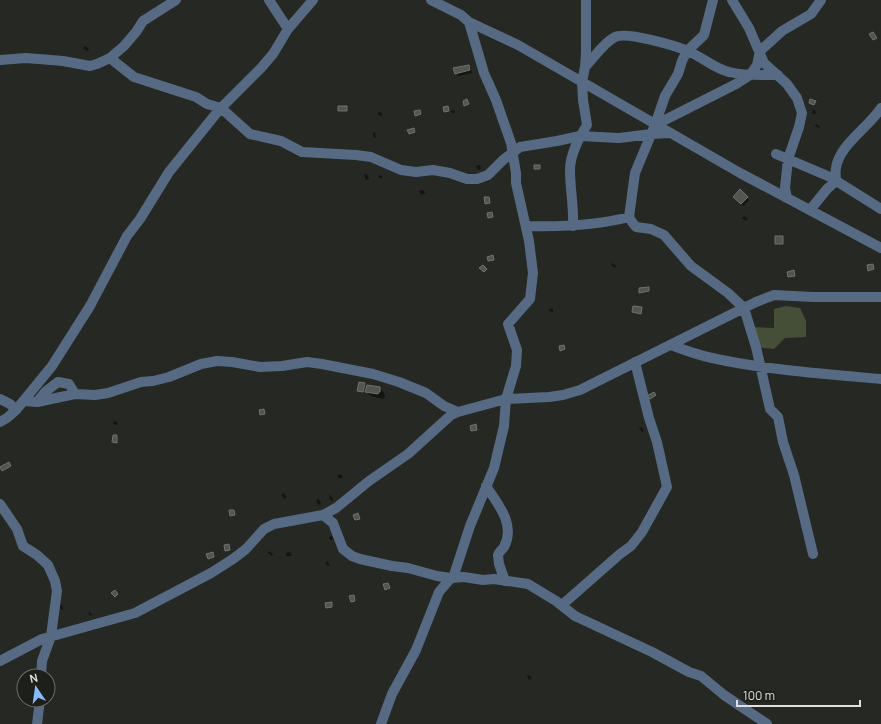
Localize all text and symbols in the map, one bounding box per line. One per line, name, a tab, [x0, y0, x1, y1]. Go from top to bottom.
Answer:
north arrow	[16, 668, 56, 708]
text: N	[28, 670, 39, 686]
scale bar	[737, 682, 860, 708]
text: 100 m	[743, 687, 775, 704]

